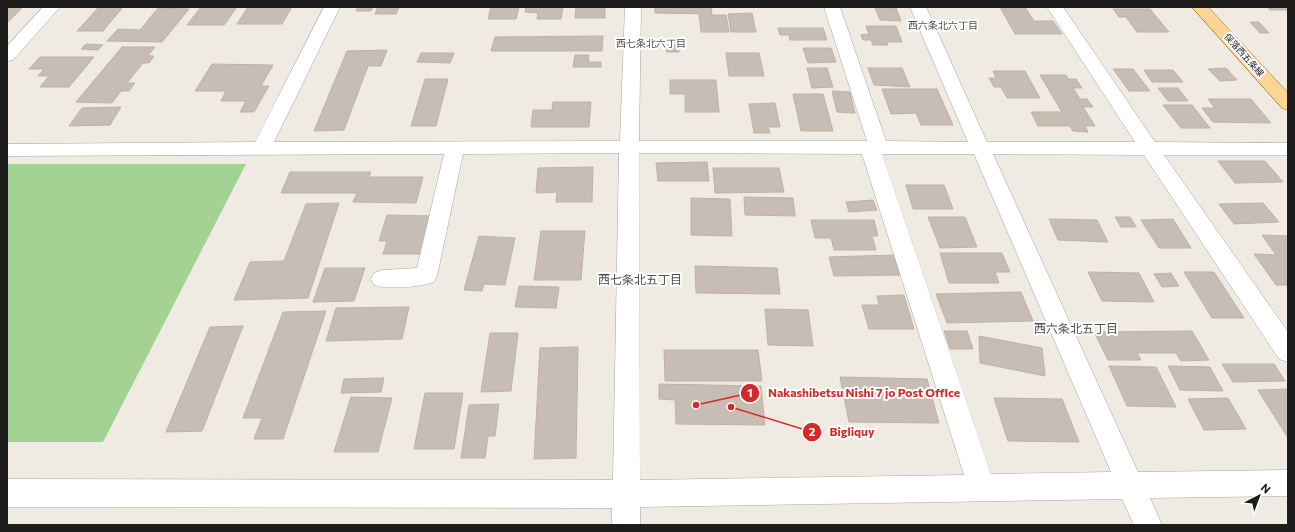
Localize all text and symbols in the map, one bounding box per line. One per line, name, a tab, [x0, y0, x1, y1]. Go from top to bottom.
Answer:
district label: 西六条北六丁目	[908, 19, 978, 31]
street label: 俣落西五条線	[1222, 31, 1267, 79]
district label: 西七条北六丁目	[616, 37, 686, 49]
district label: 西七条北五丁目	[598, 272, 682, 286]
district label: 西六条北五丁目	[1034, 321, 1118, 335]
callout: Nakashibetsu Nishi 7 jo Post Office	[740, 381, 968, 405]
text: 1	[747, 385, 753, 399]
text: Nakashibetsu Nishi 7 jo Post Office	[768, 385, 960, 399]
callout: Bigliquy	[802, 420, 883, 444]
text: 2	[809, 424, 816, 438]
text: Bigliquy	[830, 424, 875, 438]
north arrow	[1239, 476, 1279, 516]
text: N	[1259, 481, 1273, 496]

